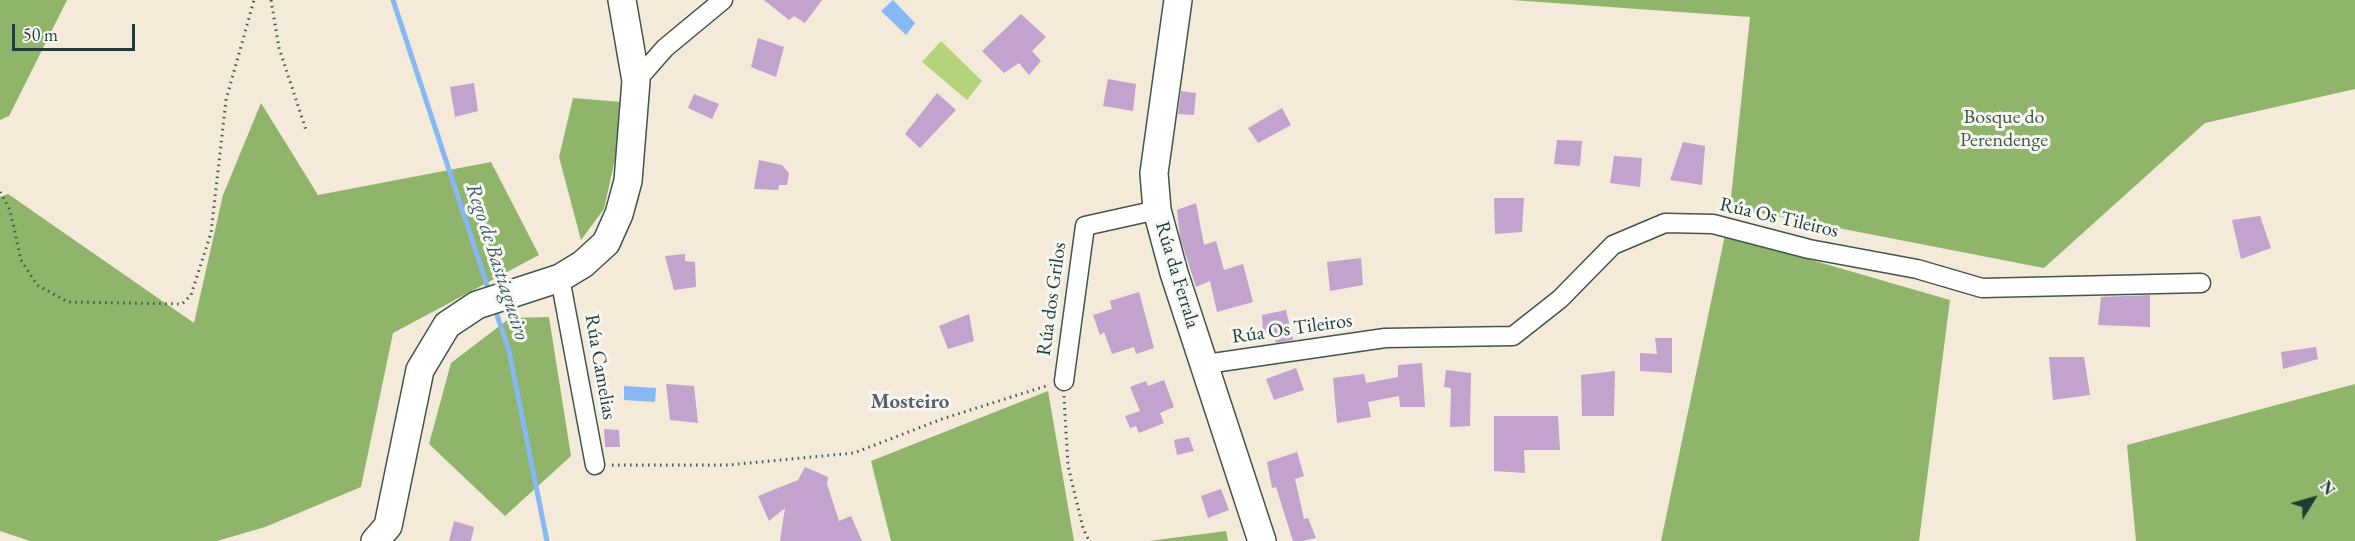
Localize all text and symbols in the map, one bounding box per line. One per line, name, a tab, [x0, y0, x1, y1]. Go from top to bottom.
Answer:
scale bar	[15, 12, 138, 50]
text: 50 m	[23, 23, 58, 46]
park label: Bosque do Perendenge	[1960, 106, 2048, 153]
water label: Rego de Bastiagueiro	[460, 180, 534, 344]
street label: Rúa Os Tileiros	[1717, 193, 1841, 243]
street label: Rúa da Ferrala	[1149, 219, 1205, 331]
street label: Rúa dos Grilos	[1032, 241, 1072, 357]
street label: Rúa Os Tileiros	[1230, 309, 1354, 349]
street label: Rúa Camelias	[579, 312, 621, 422]
district label: Mosteiro	[871, 389, 949, 415]
north arrow	[2283, 469, 2343, 529]
text: N	[2315, 476, 2340, 499]

